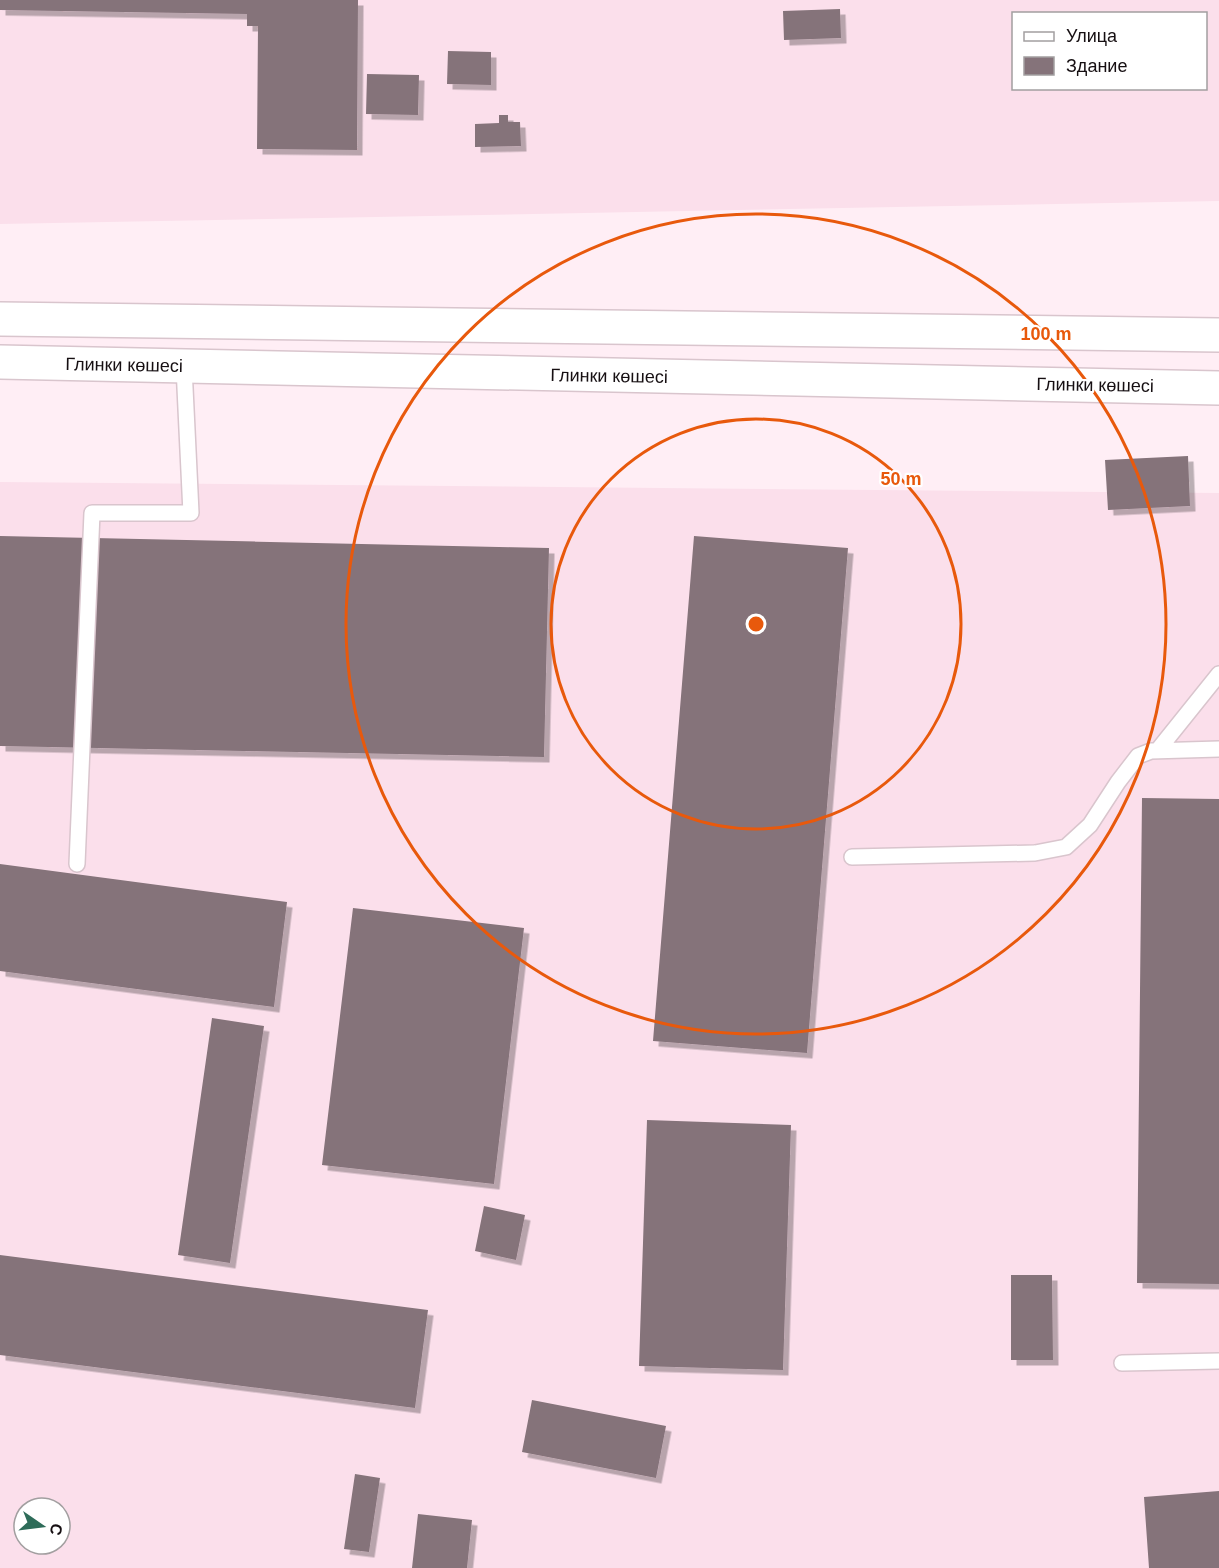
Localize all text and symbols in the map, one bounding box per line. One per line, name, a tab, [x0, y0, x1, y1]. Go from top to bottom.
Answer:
legend	[1012, 12, 1207, 90]
text: Улица	[1066, 26, 1118, 46]
text: Здание	[1066, 56, 1127, 76]
text: 100 m	[1020, 324, 1072, 344]
street label: Глинки көшесі	[65, 354, 183, 376]
street label: Глинки көшесі	[550, 365, 668, 387]
street label: Глинки көшесі	[1036, 374, 1154, 396]
text: 50 m	[880, 469, 922, 489]
centre of rings	[746, 614, 766, 634]
north arrow	[12, 1496, 72, 1556]
text: С	[46, 1522, 66, 1538]

